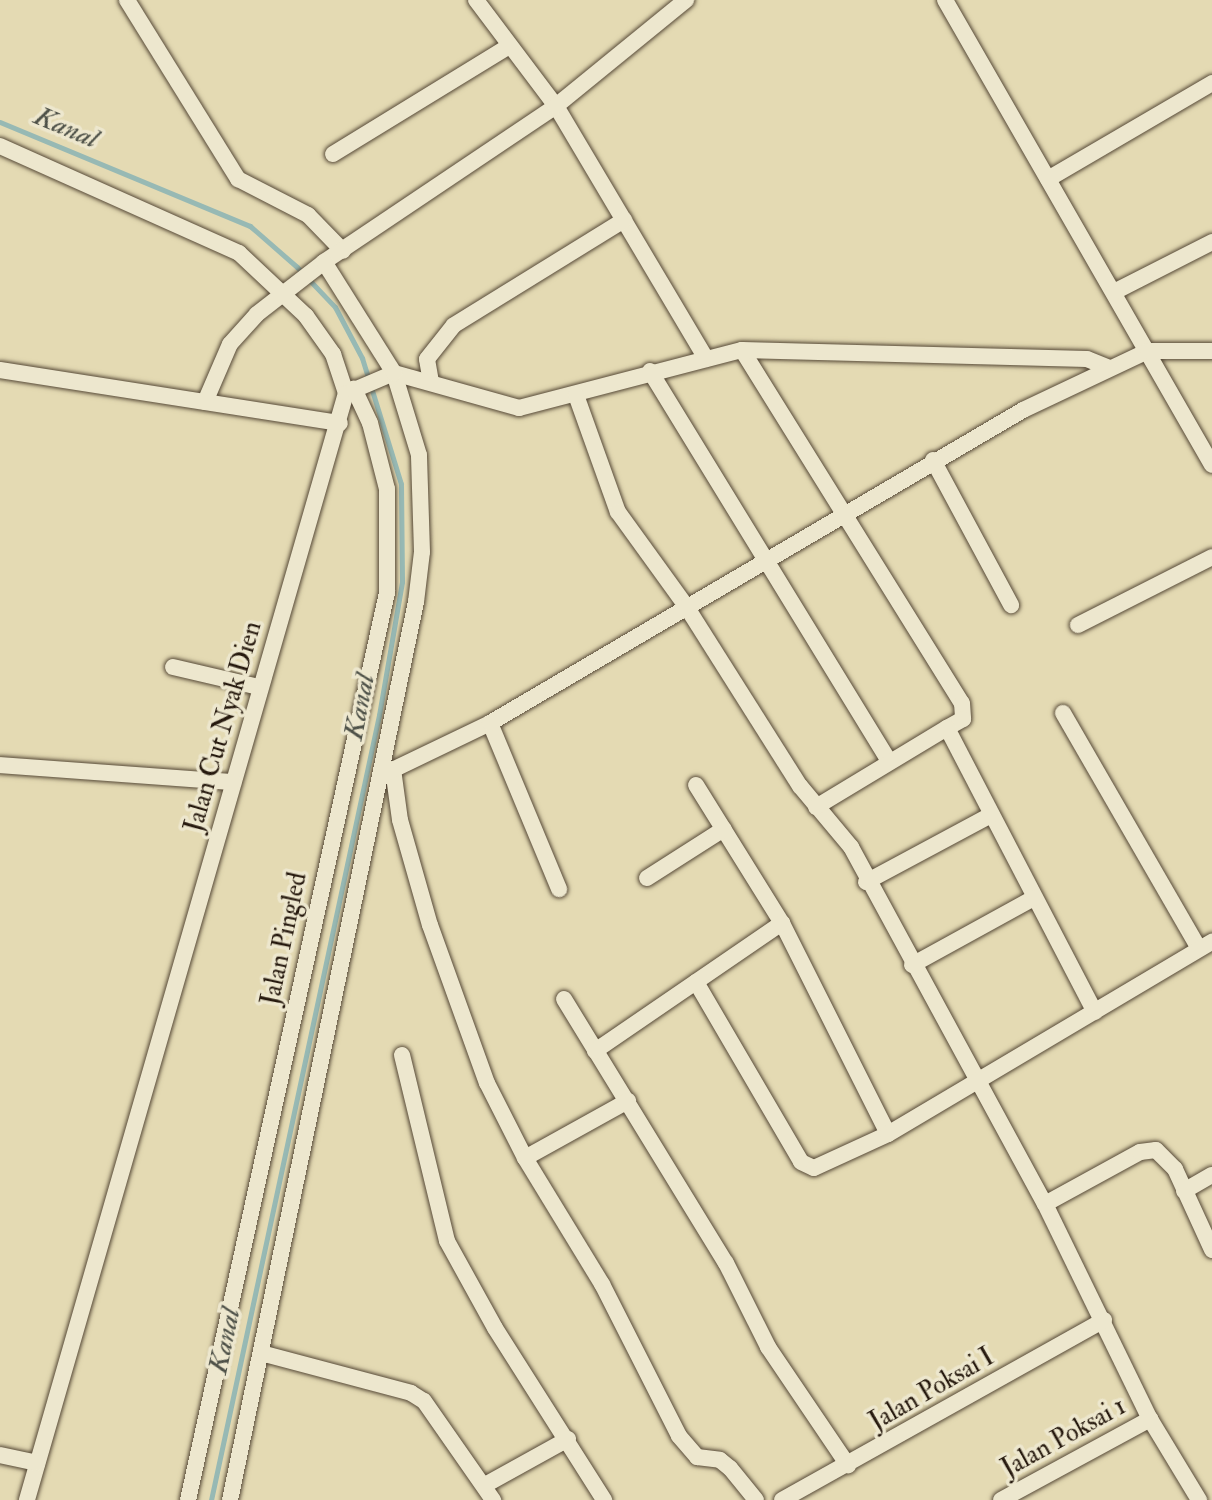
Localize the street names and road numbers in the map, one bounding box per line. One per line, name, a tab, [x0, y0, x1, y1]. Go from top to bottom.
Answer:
street label: Jalan Cut Nyak Dien	[179, 618, 269, 836]
street label: Jalan Pingled	[256, 870, 314, 1008]
street label: Jalan Poksai I	[864, 1342, 1000, 1438]
street label: Jalan Poksai 1	[996, 1391, 1132, 1485]

